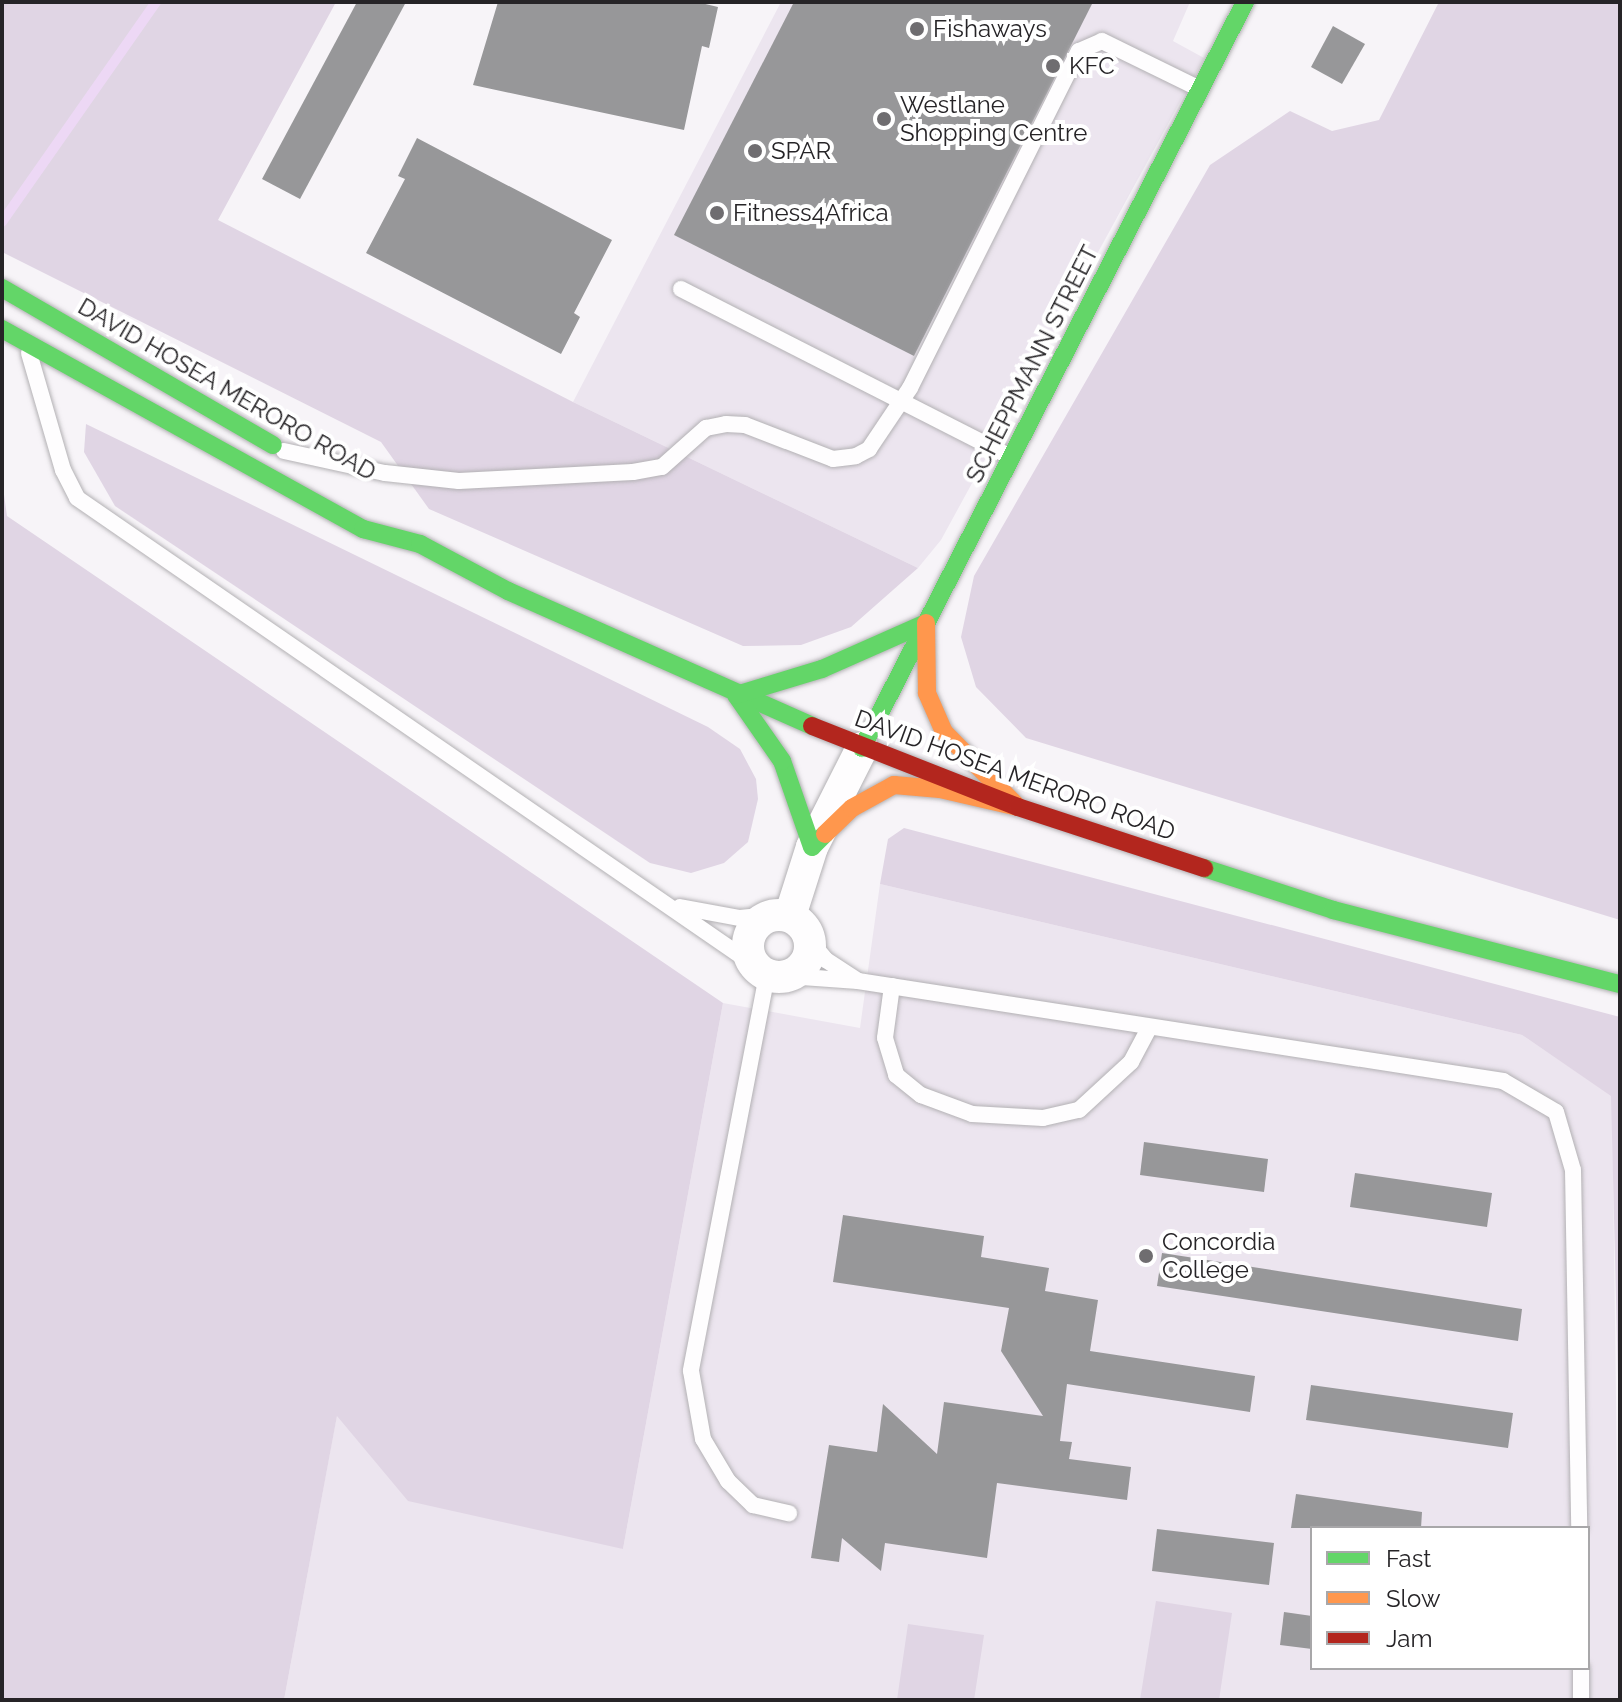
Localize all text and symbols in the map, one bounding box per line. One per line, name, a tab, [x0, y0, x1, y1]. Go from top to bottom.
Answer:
place label: Fishaways	[933, 15, 1047, 43]
marker: Fishaways	[908, 20, 926, 38]
place label: KFC	[1069, 52, 1115, 80]
marker: KFC	[1044, 57, 1062, 75]
place label: Westlane Shopping Centre	[900, 91, 1087, 147]
marker: Westlane Shopping Centre	[875, 110, 893, 128]
place label: SPAR	[771, 137, 831, 165]
marker: SPAR	[746, 142, 764, 160]
place label: Fitness4Africa	[733, 199, 888, 227]
marker: Fitness4Africa	[708, 204, 726, 222]
street label: SCHEPPMANN STREET	[960, 241, 1104, 487]
street label: DAVID HOSEA MERORO ROAD	[73, 292, 381, 486]
street label: DAVID HOSEA MERORO ROAD	[850, 703, 1180, 847]
place label: Concordia College	[1162, 1228, 1275, 1284]
marker: Concordia College	[1137, 1247, 1155, 1265]
legend	[1310, 1526, 1590, 1670]
text: Fast	[1386, 1544, 1431, 1573]
text: Slow	[1386, 1584, 1440, 1613]
text: Jam	[1386, 1624, 1432, 1653]

